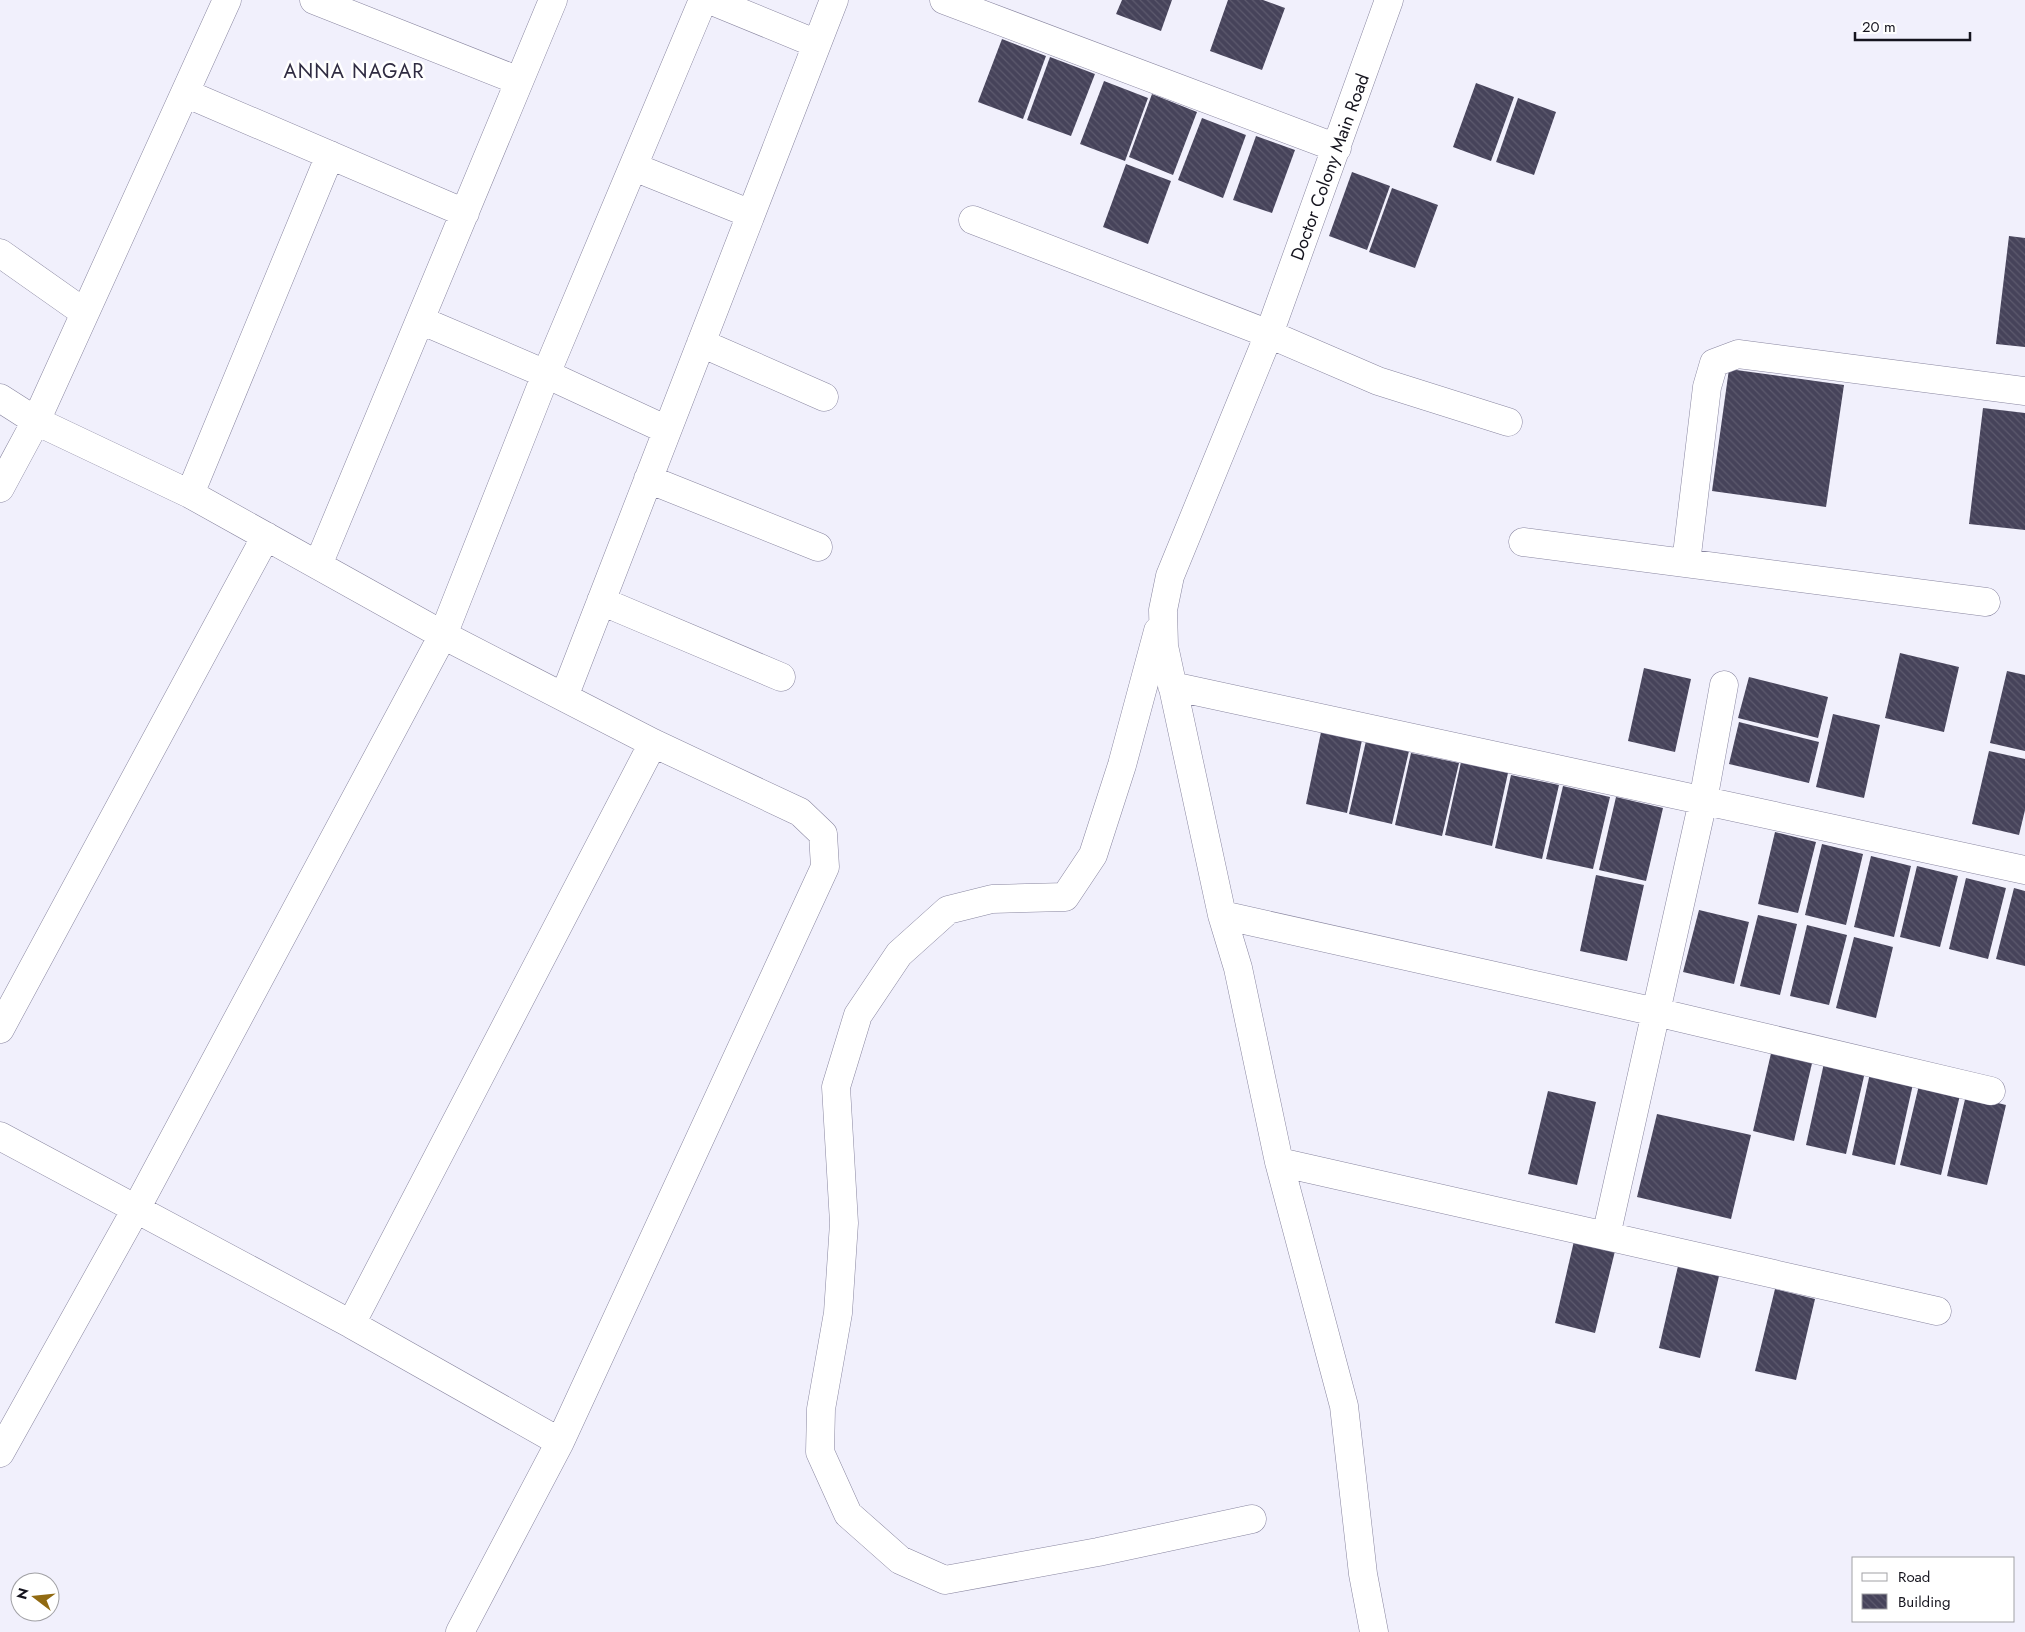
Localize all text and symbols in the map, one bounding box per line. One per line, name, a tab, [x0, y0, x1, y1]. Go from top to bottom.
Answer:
scale bar	[1855, 10, 1970, 42]
text: 20 m	[1862, 16, 1896, 38]
district label: ANNA NAGAR	[284, 57, 424, 86]
street label: Doctor Colony Main Road	[1284, 70, 1376, 264]
legend	[1852, 1557, 2015, 1622]
text: Road	[1898, 1566, 1930, 1588]
north arrow	[10, 1572, 60, 1622]
text: N	[11, 1585, 34, 1602]
text: Building	[1898, 1591, 1950, 1613]

